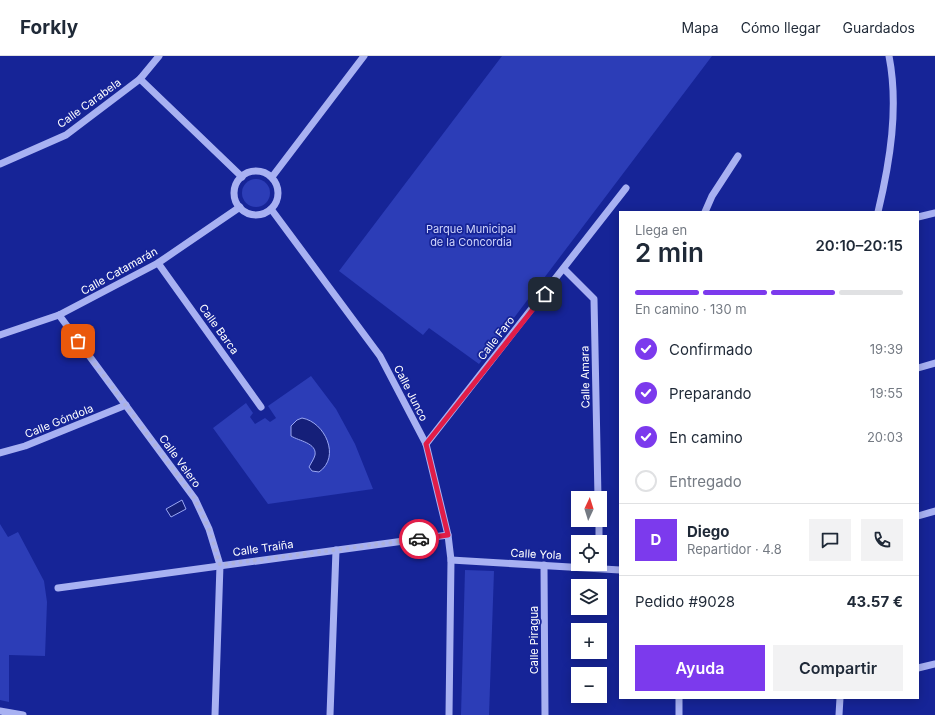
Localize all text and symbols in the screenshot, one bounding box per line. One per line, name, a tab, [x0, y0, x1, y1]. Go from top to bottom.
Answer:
text: Forkly	[20, 16, 78, 39]
text: Mapa	[682, 19, 719, 36]
text: Cómo llegar	[741, 19, 821, 36]
text: Guardados	[843, 19, 915, 36]
street label: Calle Carabela	[54, 75, 124, 131]
park label: Parque Municipal de la Concordia	[426, 222, 516, 249]
text: Llega en	[635, 222, 687, 238]
text: 20:10–20:15	[815, 236, 903, 255]
text: 2 min	[635, 237, 704, 268]
street label: Calle Catamarán	[78, 244, 160, 298]
pin	[528, 277, 562, 311]
icon: home	[534, 283, 556, 305]
street label: Calle Barca	[196, 301, 242, 357]
text: En camino · 130 m	[635, 301, 747, 317]
street label: Calle Faro	[474, 313, 518, 363]
pin	[61, 324, 95, 358]
icon: bag	[67, 330, 89, 352]
icon: check	[635, 338, 657, 360]
text: Confirmado	[669, 340, 753, 359]
text: 19:39	[870, 341, 903, 357]
street label: Calle Amara	[577, 345, 593, 409]
street label: Calle Junco	[391, 363, 431, 424]
icon: check	[635, 382, 657, 404]
text: Preparando	[669, 384, 752, 403]
text: 19:55	[870, 385, 903, 401]
street label: Calle Góndola	[23, 401, 95, 441]
icon: check	[635, 426, 657, 448]
text: En camino	[669, 428, 743, 447]
text: 20:03	[867, 429, 903, 445]
street label: Calle Velero	[156, 432, 204, 491]
text: Entregado	[669, 472, 742, 491]
north arrow	[571, 491, 607, 527]
map controls	[571, 491, 607, 703]
courier	[399, 519, 439, 559]
button: chat	[809, 519, 851, 561]
button: phone	[861, 519, 903, 561]
text: Diego	[687, 522, 730, 541]
icon: car	[408, 528, 430, 550]
text: D	[651, 530, 661, 549]
button: locate	[571, 535, 607, 571]
street label: Calle Traiña	[232, 537, 294, 559]
text: Repartidor · 4.8	[687, 541, 782, 557]
street label: Calle Yola	[510, 546, 562, 562]
button: layers	[571, 579, 607, 615]
text: Pedido #9028	[635, 592, 735, 611]
text: 43.57 €	[846, 592, 903, 611]
street label: Calle Piragua	[527, 606, 541, 674]
button: +	[571, 623, 607, 659]
button: Ayuda	[635, 645, 765, 691]
button: Compartir	[773, 645, 903, 691]
button: −	[571, 667, 607, 703]

